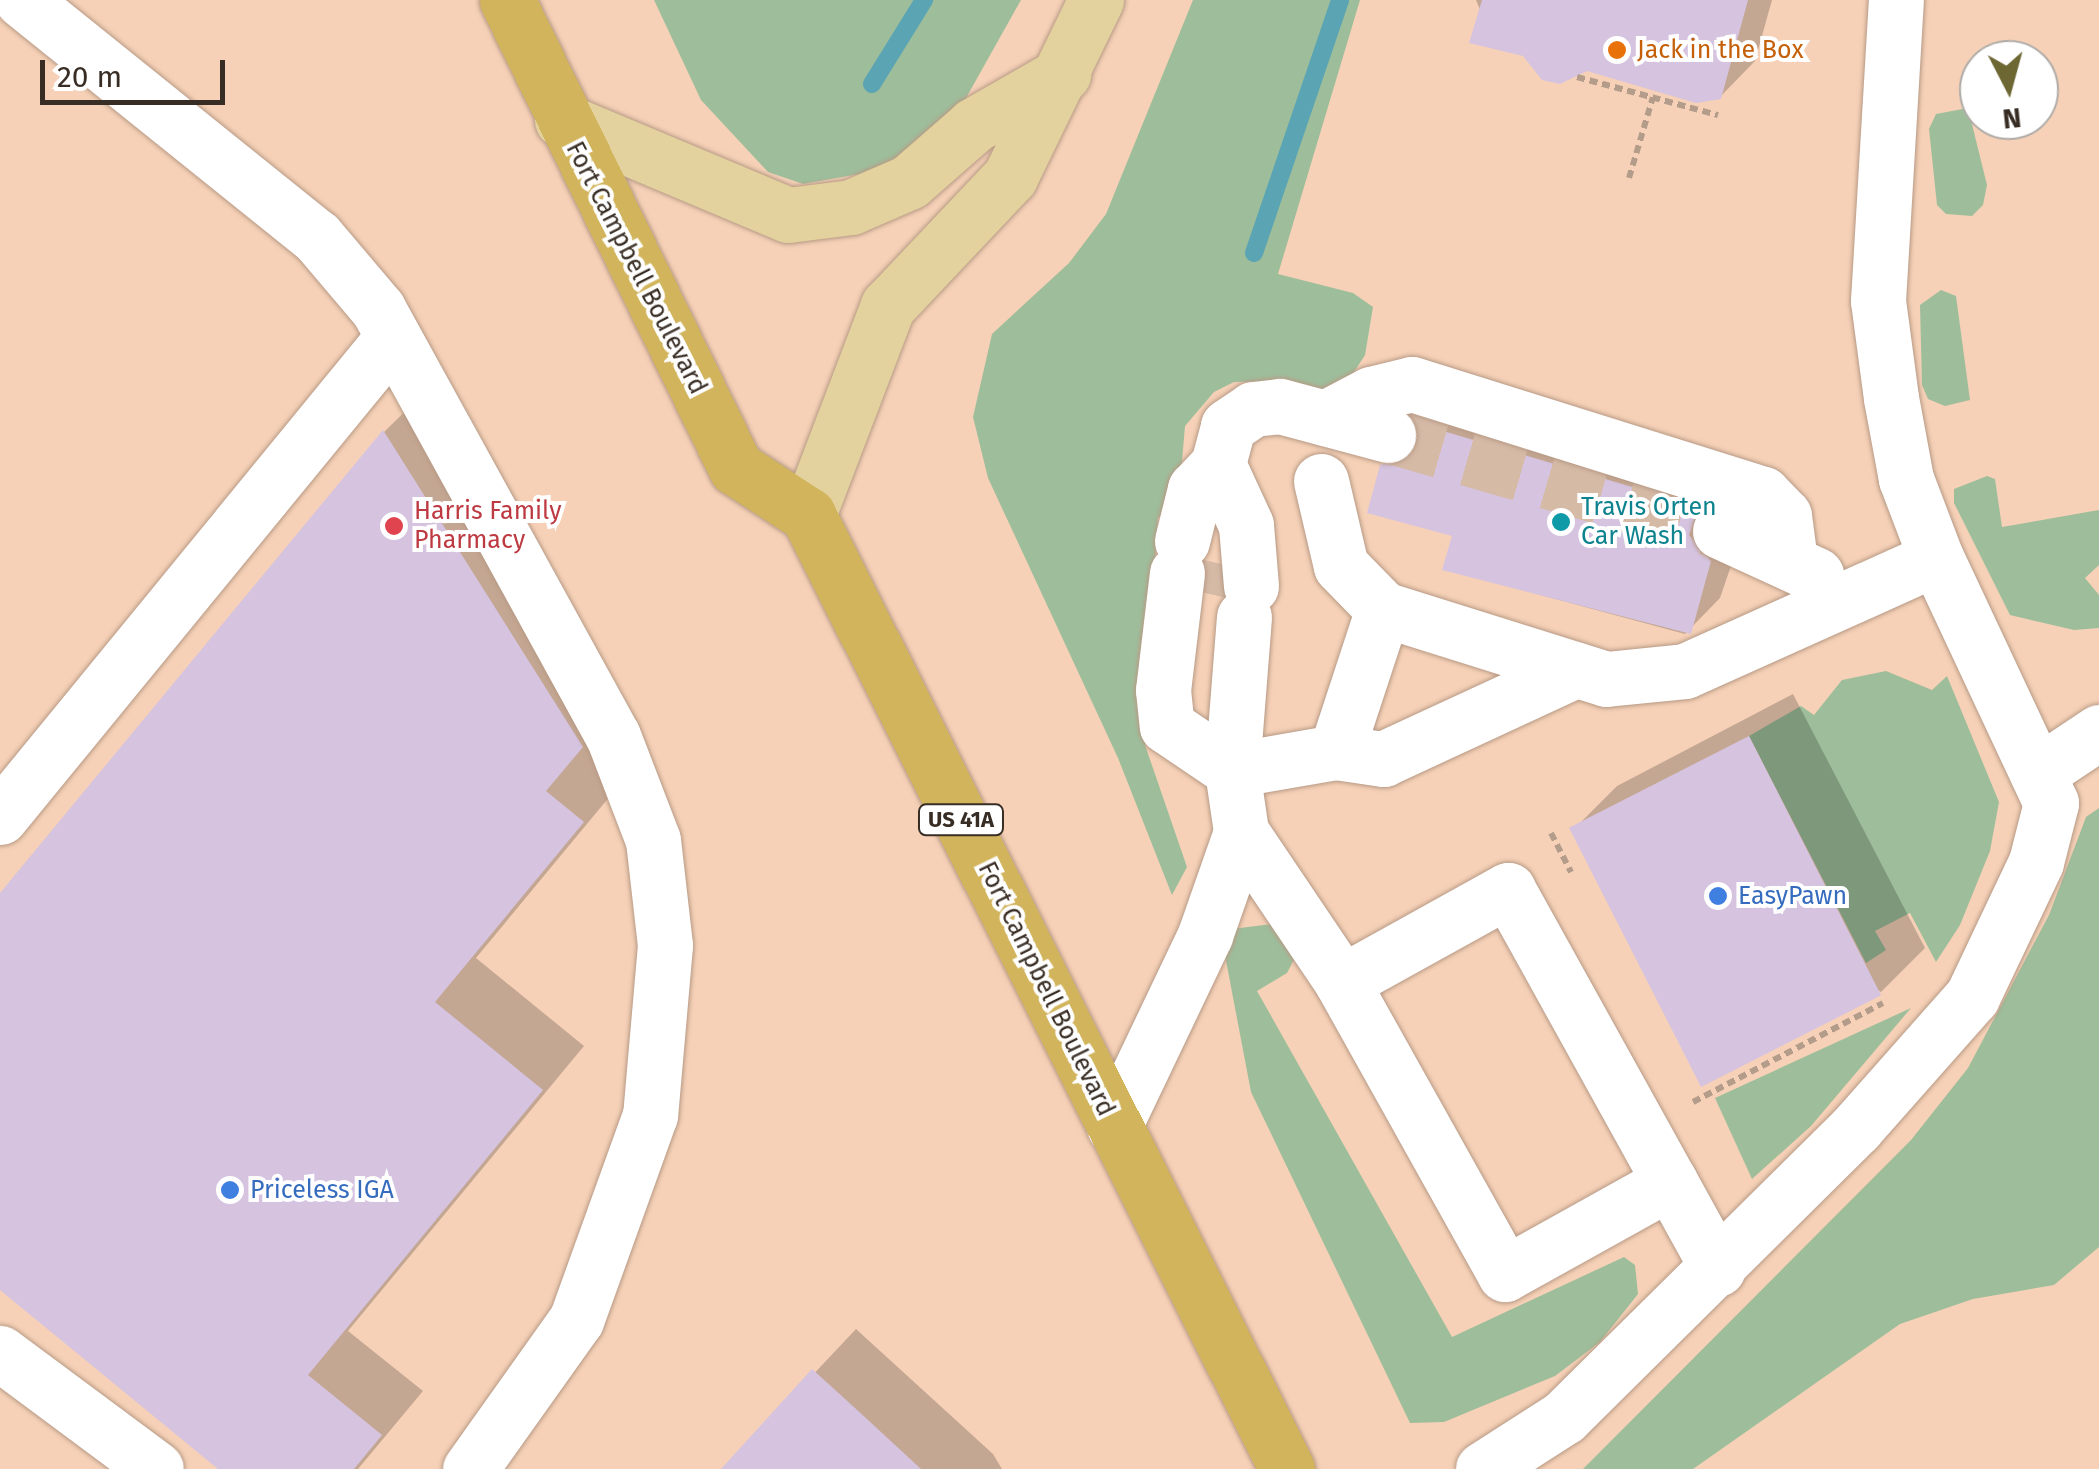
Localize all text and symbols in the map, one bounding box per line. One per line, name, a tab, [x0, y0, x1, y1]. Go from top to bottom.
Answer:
place label: Jack in the Box	[1637, 35, 1804, 65]
marker: Jack in the Box	[1606, 39, 1628, 61]
scale bar	[45, 40, 230, 102]
north arrow	[1959, 40, 2059, 140]
text: 20 m	[57, 59, 122, 95]
text: N	[2001, 101, 2023, 136]
street label: Fort Campbell Boulevard	[559, 137, 713, 399]
place label: Travis Orten Car Wash	[1581, 493, 1717, 552]
place label: Harris Family Pharmacy	[414, 497, 561, 556]
marker: Travis Orten Car Wash	[1550, 511, 1572, 533]
marker: Harris Family Pharmacy	[383, 515, 405, 537]
road number: US 41A	[916, 803, 1006, 837]
street label: Fort Campbell Boulevard	[971, 857, 1121, 1121]
place label: EasyPawn	[1738, 881, 1847, 911]
marker: EasyPawn	[1707, 885, 1729, 907]
place label: Priceless IGA	[250, 1175, 394, 1205]
marker: Priceless IGA	[219, 1179, 241, 1201]

